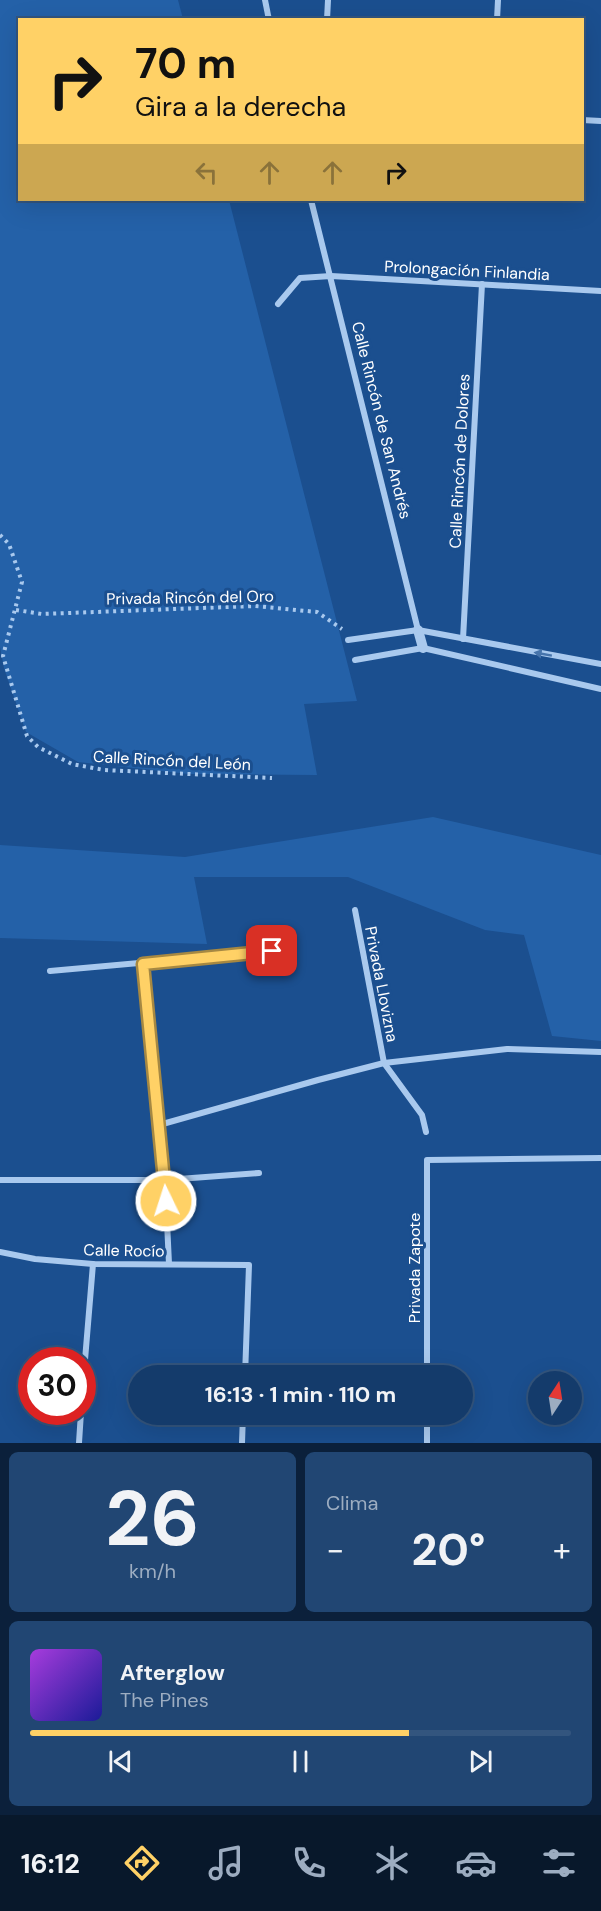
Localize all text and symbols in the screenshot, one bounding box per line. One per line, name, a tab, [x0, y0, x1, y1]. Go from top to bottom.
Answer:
text: 70 m	[135, 36, 236, 91]
icon: right	[36, 42, 114, 120]
text: Gira a la derecha	[135, 89, 346, 124]
icon: left	[190, 156, 223, 189]
icon: ahead	[253, 156, 286, 189]
icon: ahead	[316, 156, 349, 189]
icon: right	[379, 156, 412, 189]
street label: Prolongación Finlandia	[384, 256, 550, 285]
street label: Calle Rincón de San Andrés	[347, 319, 416, 521]
street label: Calle Rincón de Dolores	[444, 373, 475, 549]
street label: Privada Rincón del Oro	[106, 586, 274, 609]
one-way arrow	[534, 649, 553, 658]
street label: Calle Rincón del León	[92, 746, 251, 775]
street label: Privada Llovizna	[360, 924, 403, 1044]
pin	[246, 925, 297, 976]
icon: arrive	[255, 934, 288, 967]
position arrow	[134, 1169, 198, 1233]
street label: Privada Zapote	[404, 1213, 425, 1323]
street label: Calle Rocío	[83, 1239, 165, 1262]
speed limit sign: 30	[18, 1347, 96, 1425]
north arrow	[528, 1371, 582, 1425]
map controls	[528, 1371, 582, 1425]
text: 16:13 · 1 min · 110 m	[205, 1380, 396, 1409]
text: 26	[105, 1468, 200, 1569]
text: Clima	[326, 1490, 378, 1516]
text: 20°	[412, 1520, 485, 1579]
text: −	[326, 1528, 344, 1571]
text: +	[553, 1528, 571, 1571]
text: km/h	[129, 1558, 176, 1584]
text: Afterglow	[120, 1658, 225, 1687]
text: The Pines	[120, 1687, 209, 1713]
icon: previous	[104, 1745, 137, 1778]
icon: pause	[284, 1745, 317, 1778]
icon: next	[464, 1745, 497, 1778]
icon: directions	[121, 1842, 163, 1884]
icon: music	[205, 1842, 247, 1884]
icon: phone	[288, 1842, 330, 1884]
icon: climate	[371, 1842, 413, 1884]
icon: car	[455, 1842, 497, 1884]
icon: filters	[538, 1842, 580, 1884]
text: 16:12	[21, 1846, 80, 1881]

